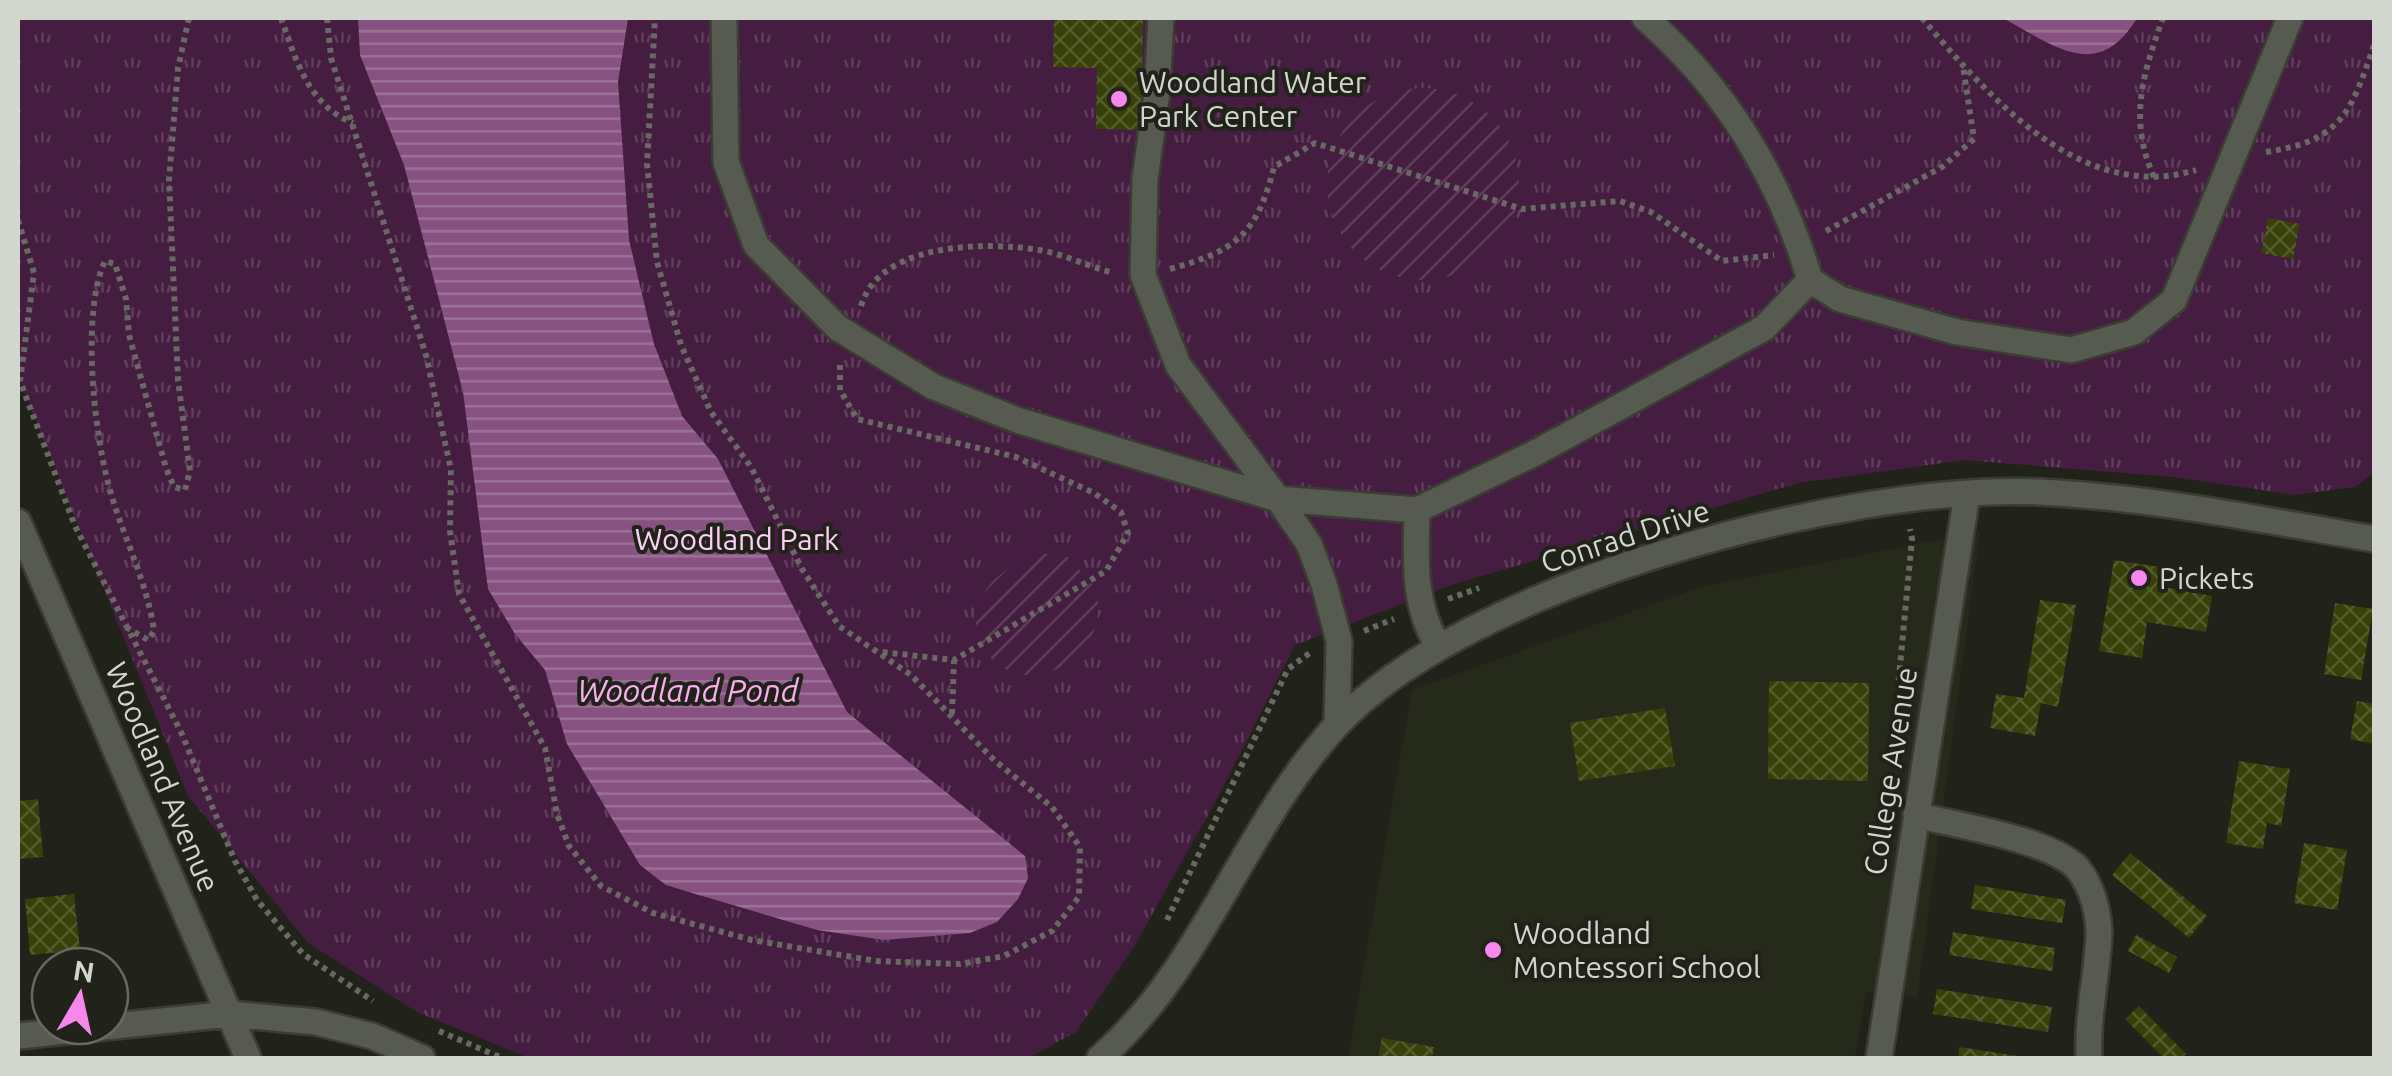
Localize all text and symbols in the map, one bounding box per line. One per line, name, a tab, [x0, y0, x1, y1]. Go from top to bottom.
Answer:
place label: Woodland Water Park Center	[1139, 65, 1367, 133]
marker: Woodland Water Park Center	[1108, 88, 1130, 110]
street label: Conrad Drive	[1536, 493, 1714, 579]
park label: Woodland Park	[635, 522, 839, 556]
place label: Pickets	[2159, 561, 2254, 595]
marker: Pickets	[2128, 567, 2150, 589]
street label: Woodland Avenue	[99, 657, 227, 897]
street label: College Avenue	[1857, 665, 1923, 877]
water label: Woodland Pond	[577, 672, 800, 708]
place label: Woodland Montessori School	[1513, 916, 1761, 984]
marker: Woodland Montessori School	[1482, 939, 1504, 961]
north arrow	[30, 946, 130, 1046]
text: N	[71, 954, 97, 988]

